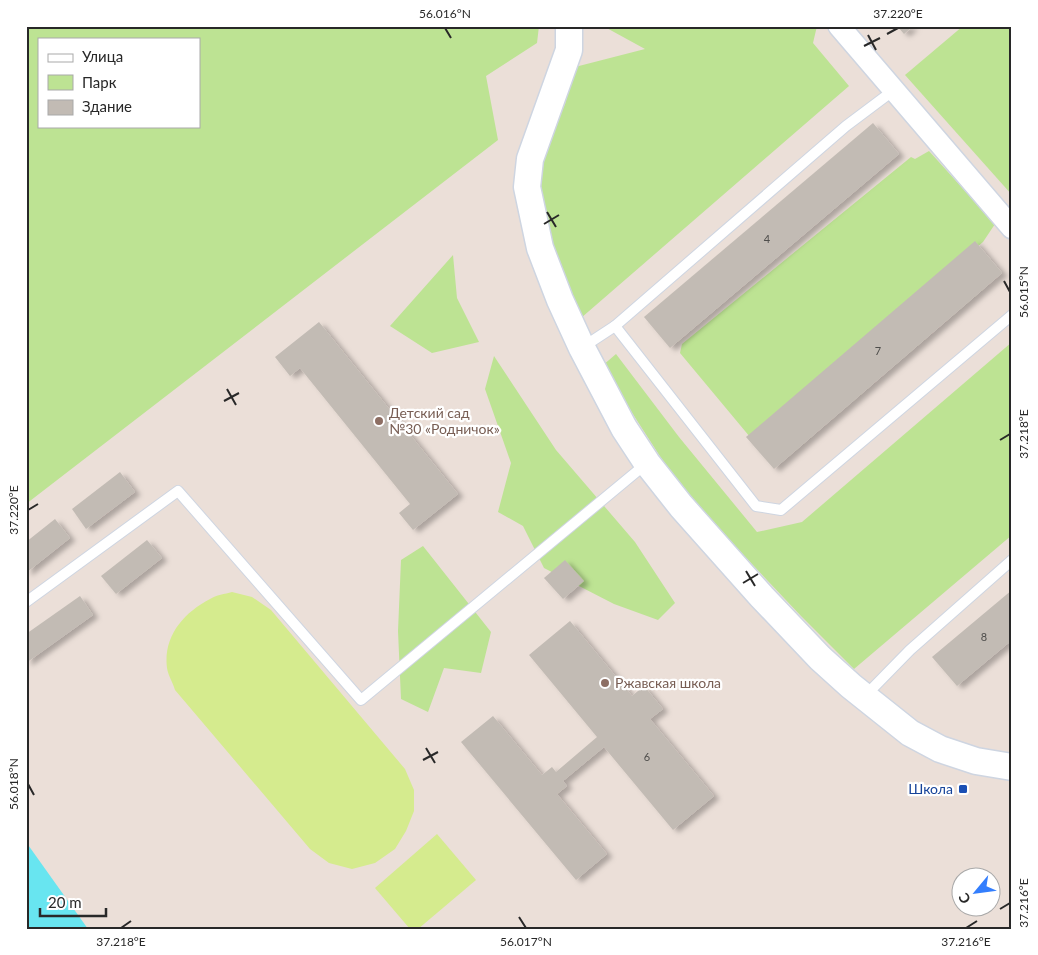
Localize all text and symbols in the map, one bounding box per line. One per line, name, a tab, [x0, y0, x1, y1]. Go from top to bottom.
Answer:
text: 56.016°N	[419, 6, 471, 21]
text: 37.220°E	[873, 6, 923, 21]
legend	[38, 38, 200, 128]
text: Улица	[82, 47, 123, 65]
text: Парк	[82, 73, 117, 91]
text: Здание	[82, 97, 132, 115]
house number: 4	[764, 232, 771, 245]
text: 56.015°N	[1016, 266, 1031, 318]
house number: 7	[875, 344, 881, 357]
place label: Детский сад №30 «Родничок»	[389, 404, 500, 437]
text: 37.218°E	[1016, 409, 1031, 459]
marker: Детский сад №30 «Родничок»	[373, 415, 385, 427]
text: 37.220°E	[6, 485, 21, 535]
house number: 8	[981, 630, 987, 643]
place label: Ржавская школа	[615, 674, 721, 691]
marker: Ржавская школа	[599, 677, 611, 689]
house number: 6	[644, 750, 650, 763]
text: 56.018°N	[6, 758, 21, 810]
place label: Школа	[908, 780, 953, 797]
marker: Школа	[957, 783, 969, 795]
north arrow	[950, 868, 1000, 918]
text: 37.216°E	[1016, 878, 1031, 928]
scale bar	[40, 885, 106, 917]
text: С	[954, 890, 974, 907]
text: 20 m	[48, 893, 82, 911]
text: 37.218°E	[96, 934, 146, 949]
text: 56.017°N	[500, 934, 552, 949]
text: 37.216°E	[941, 934, 991, 949]

